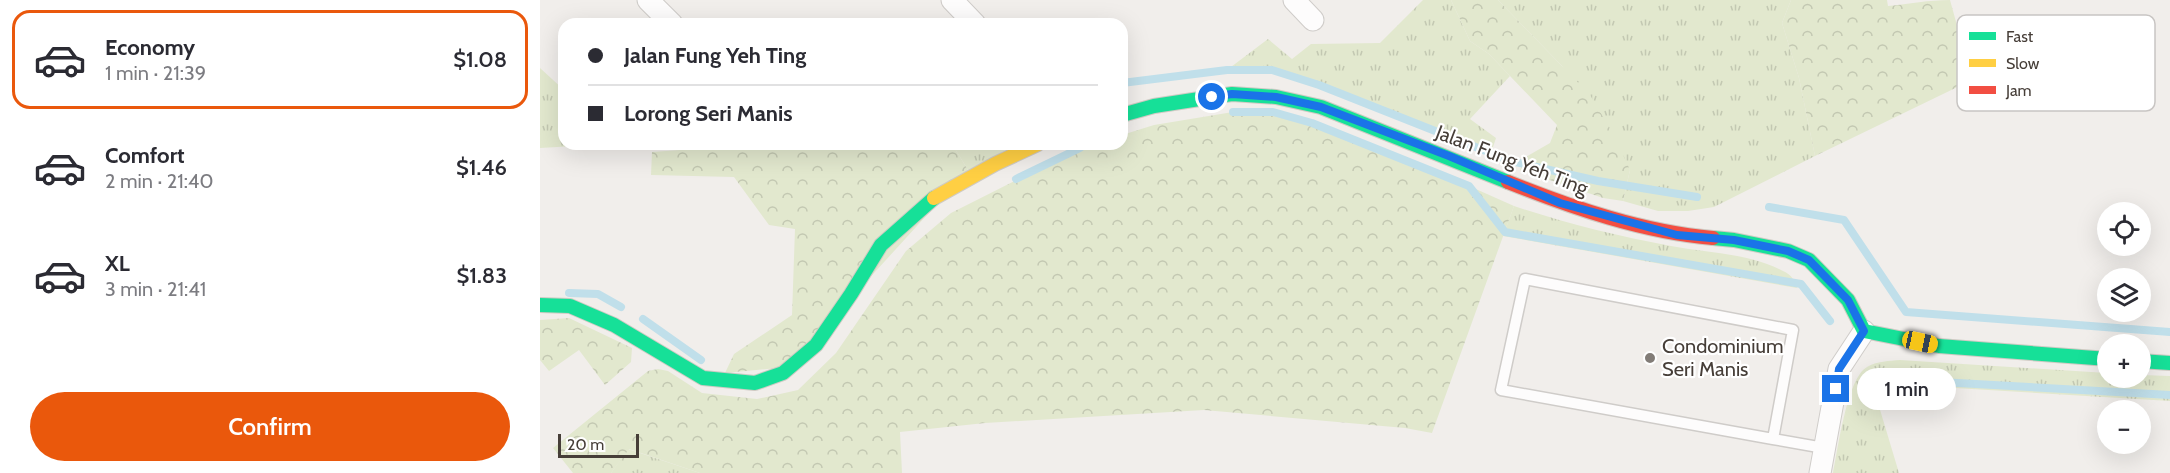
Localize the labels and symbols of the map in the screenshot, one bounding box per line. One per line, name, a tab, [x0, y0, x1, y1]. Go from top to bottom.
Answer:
legend	[1957, 15, 2155, 111]
text: Fast	[2006, 27, 2034, 46]
text: Slow	[2006, 54, 2040, 73]
text: Jam	[2005, 81, 2032, 100]
route start	[1198, 83, 1225, 110]
street label: Jalan Fung Yeh Ting	[1431, 120, 1593, 200]
car	[1901, 329, 1939, 355]
place label: Condominium Seri Manis	[1662, 334, 1784, 381]
marker: Condominium Seri Manis	[1643, 351, 1657, 365]
callout: 1 min	[1857, 368, 1956, 410]
route end	[1822, 375, 1849, 402]
scale bar	[558, 431, 639, 458]

